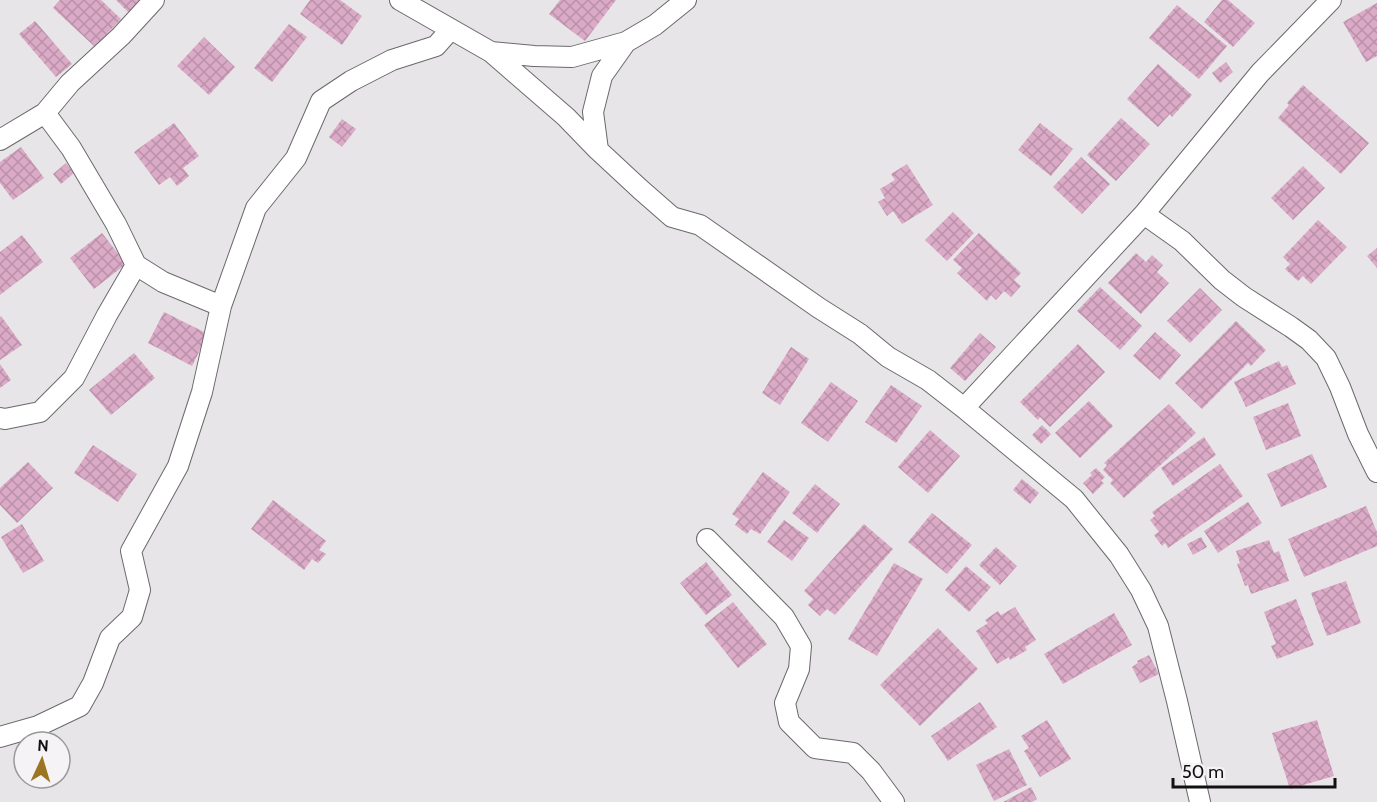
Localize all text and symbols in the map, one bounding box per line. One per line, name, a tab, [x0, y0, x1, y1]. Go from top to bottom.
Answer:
north arrow	[12, 730, 72, 790]
text: N	[37, 736, 49, 755]
scale bar	[1173, 751, 1335, 789]
text: 50 m	[1182, 761, 1224, 783]

